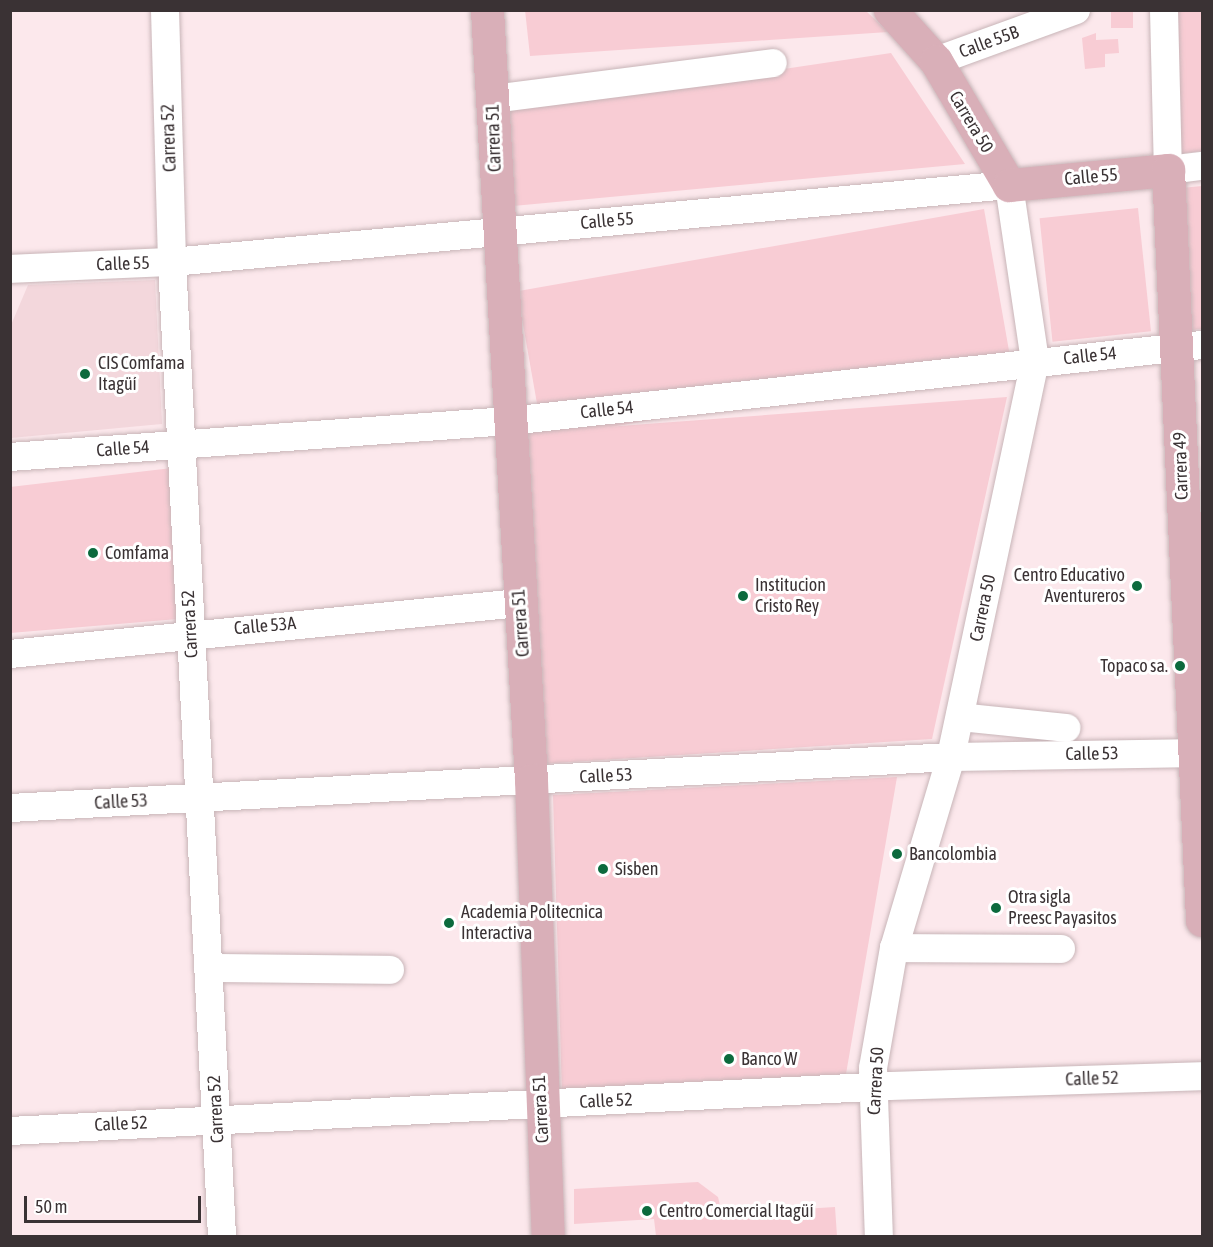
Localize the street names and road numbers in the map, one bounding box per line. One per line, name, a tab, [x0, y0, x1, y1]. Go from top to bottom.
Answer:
street label: Calle 55B	[956, 21, 1022, 63]
street label: Carrera 50	[944, 87, 998, 157]
street label: Carrera 52	[157, 104, 181, 172]
street label: Carrera 51	[482, 104, 506, 172]
street label: Calle 55	[1063, 164, 1119, 190]
street label: Calle 55	[579, 208, 635, 234]
street label: Calle 55	[96, 252, 150, 276]
street label: Calle 54	[1062, 342, 1118, 370]
street label: Calle 54	[579, 396, 635, 424]
street label: Carrera 49	[1169, 432, 1193, 500]
street label: Calle 54	[96, 436, 150, 462]
street label: Carrera 50	[965, 573, 1001, 643]
street label: Carrera 51	[508, 588, 534, 658]
street label: Carrera 52	[177, 589, 203, 659]
street label: Calle 53A	[233, 613, 297, 639]
street label: Calle 53	[1065, 743, 1119, 765]
street label: Calle 53	[579, 764, 633, 788]
street label: Calle 53	[94, 790, 148, 814]
street label: Carrera 50	[863, 1046, 889, 1116]
street label: Calle 52	[1065, 1067, 1119, 1091]
street label: Carrera 52	[203, 1074, 229, 1144]
street label: Carrera 51	[528, 1074, 554, 1144]
street label: Calle 52	[579, 1089, 633, 1113]
street label: Calle 52	[94, 1112, 148, 1136]

